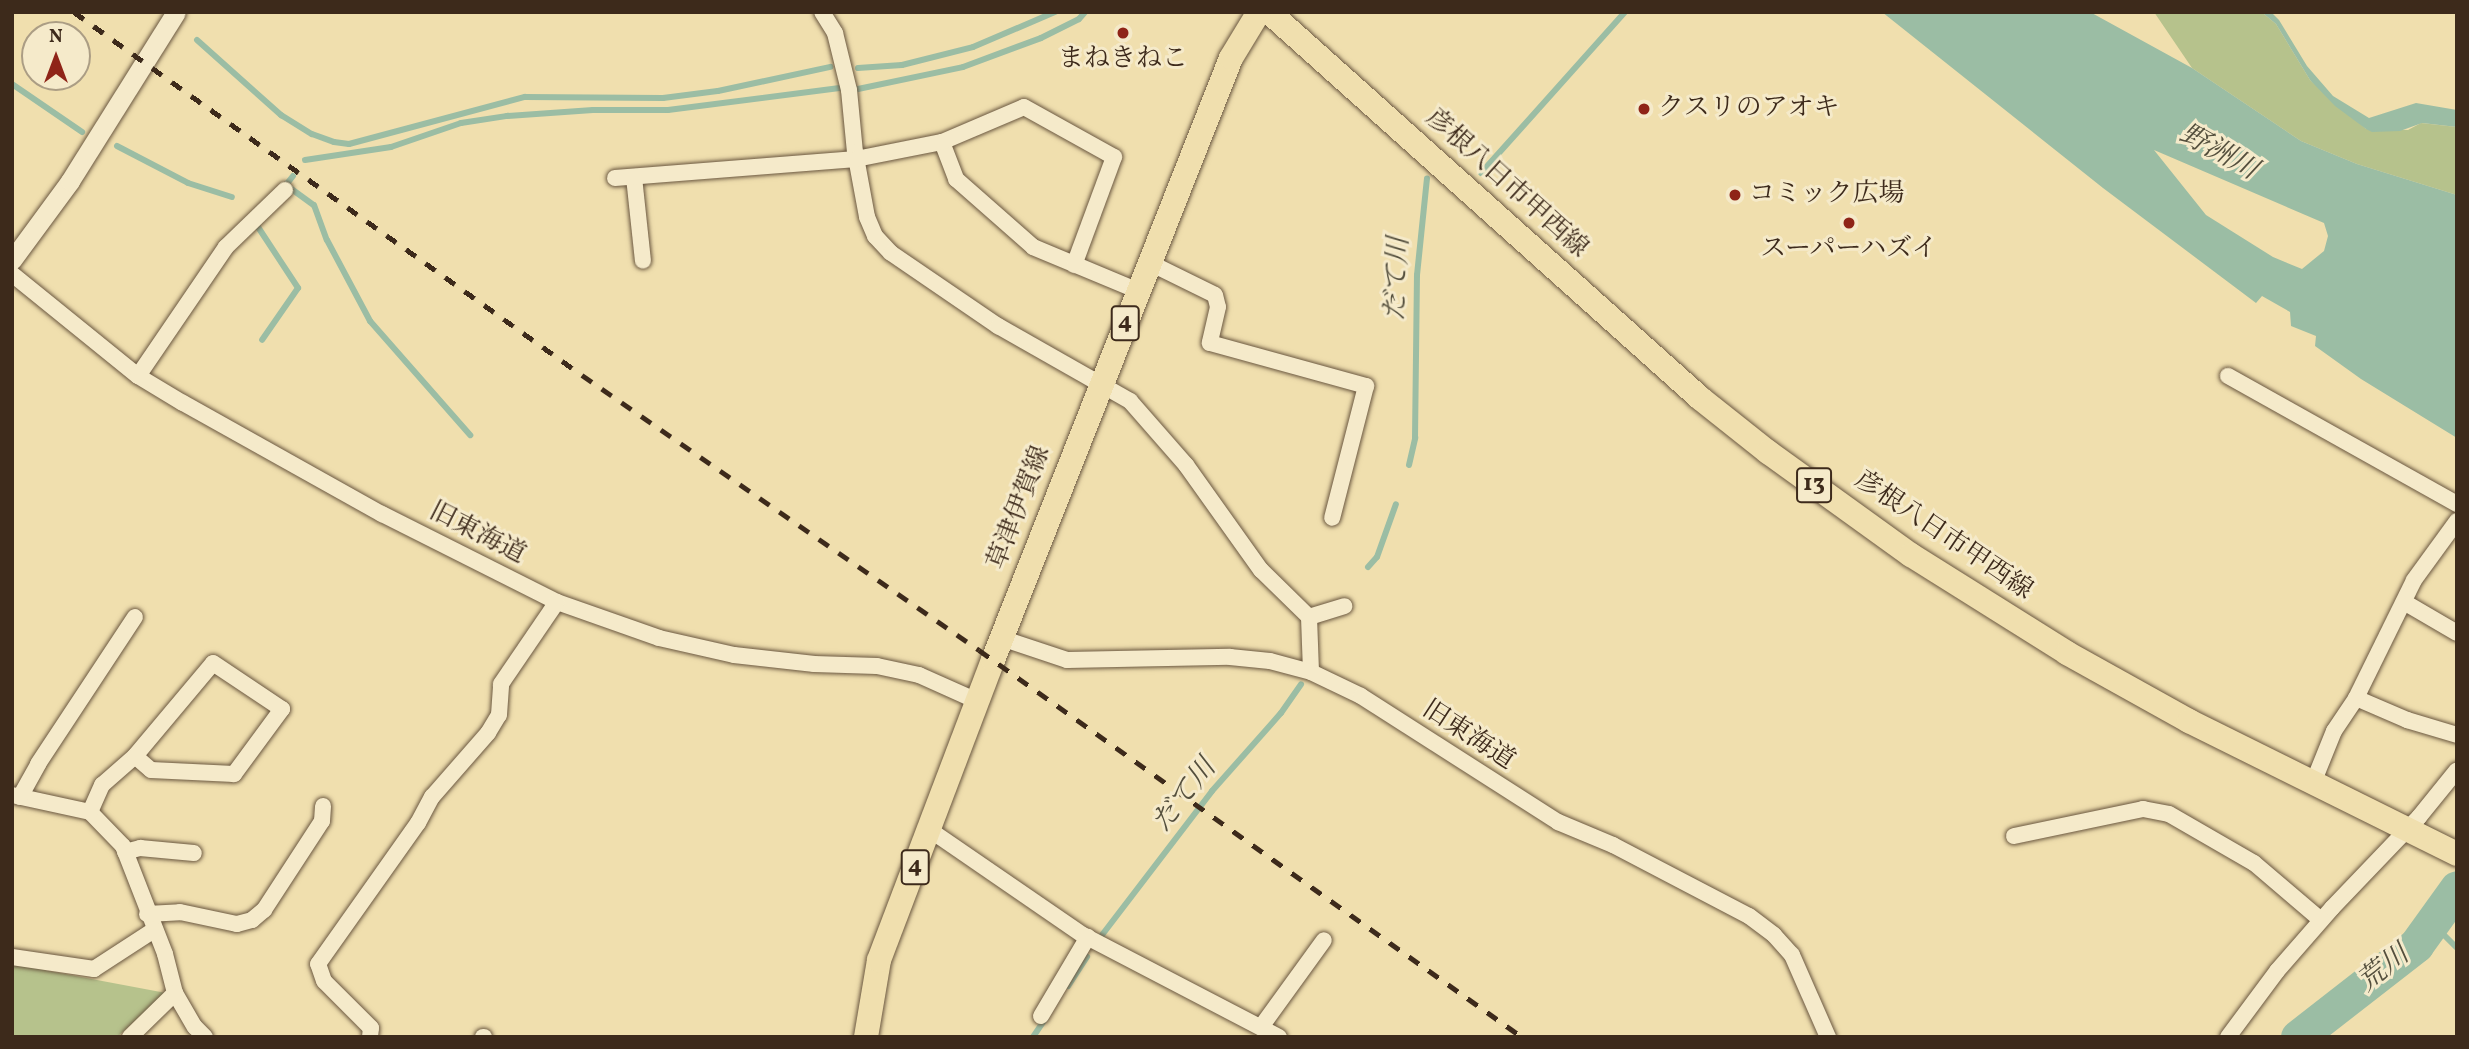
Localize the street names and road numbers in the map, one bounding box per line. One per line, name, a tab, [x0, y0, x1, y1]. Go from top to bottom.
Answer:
street label: 彦根八日市甲西線	[1418, 103, 1594, 265]
road number: 4	[1109, 302, 1141, 344]
street label: 草津伊賀線	[982, 442, 1058, 574]
road number: 13	[1795, 464, 1833, 506]
street label: 彦根八日市甲西線	[1848, 465, 2038, 607]
street label: 旧東海道	[424, 496, 530, 572]
street label: 旧東海道	[1416, 695, 1520, 777]
road number: 4	[899, 846, 931, 888]

